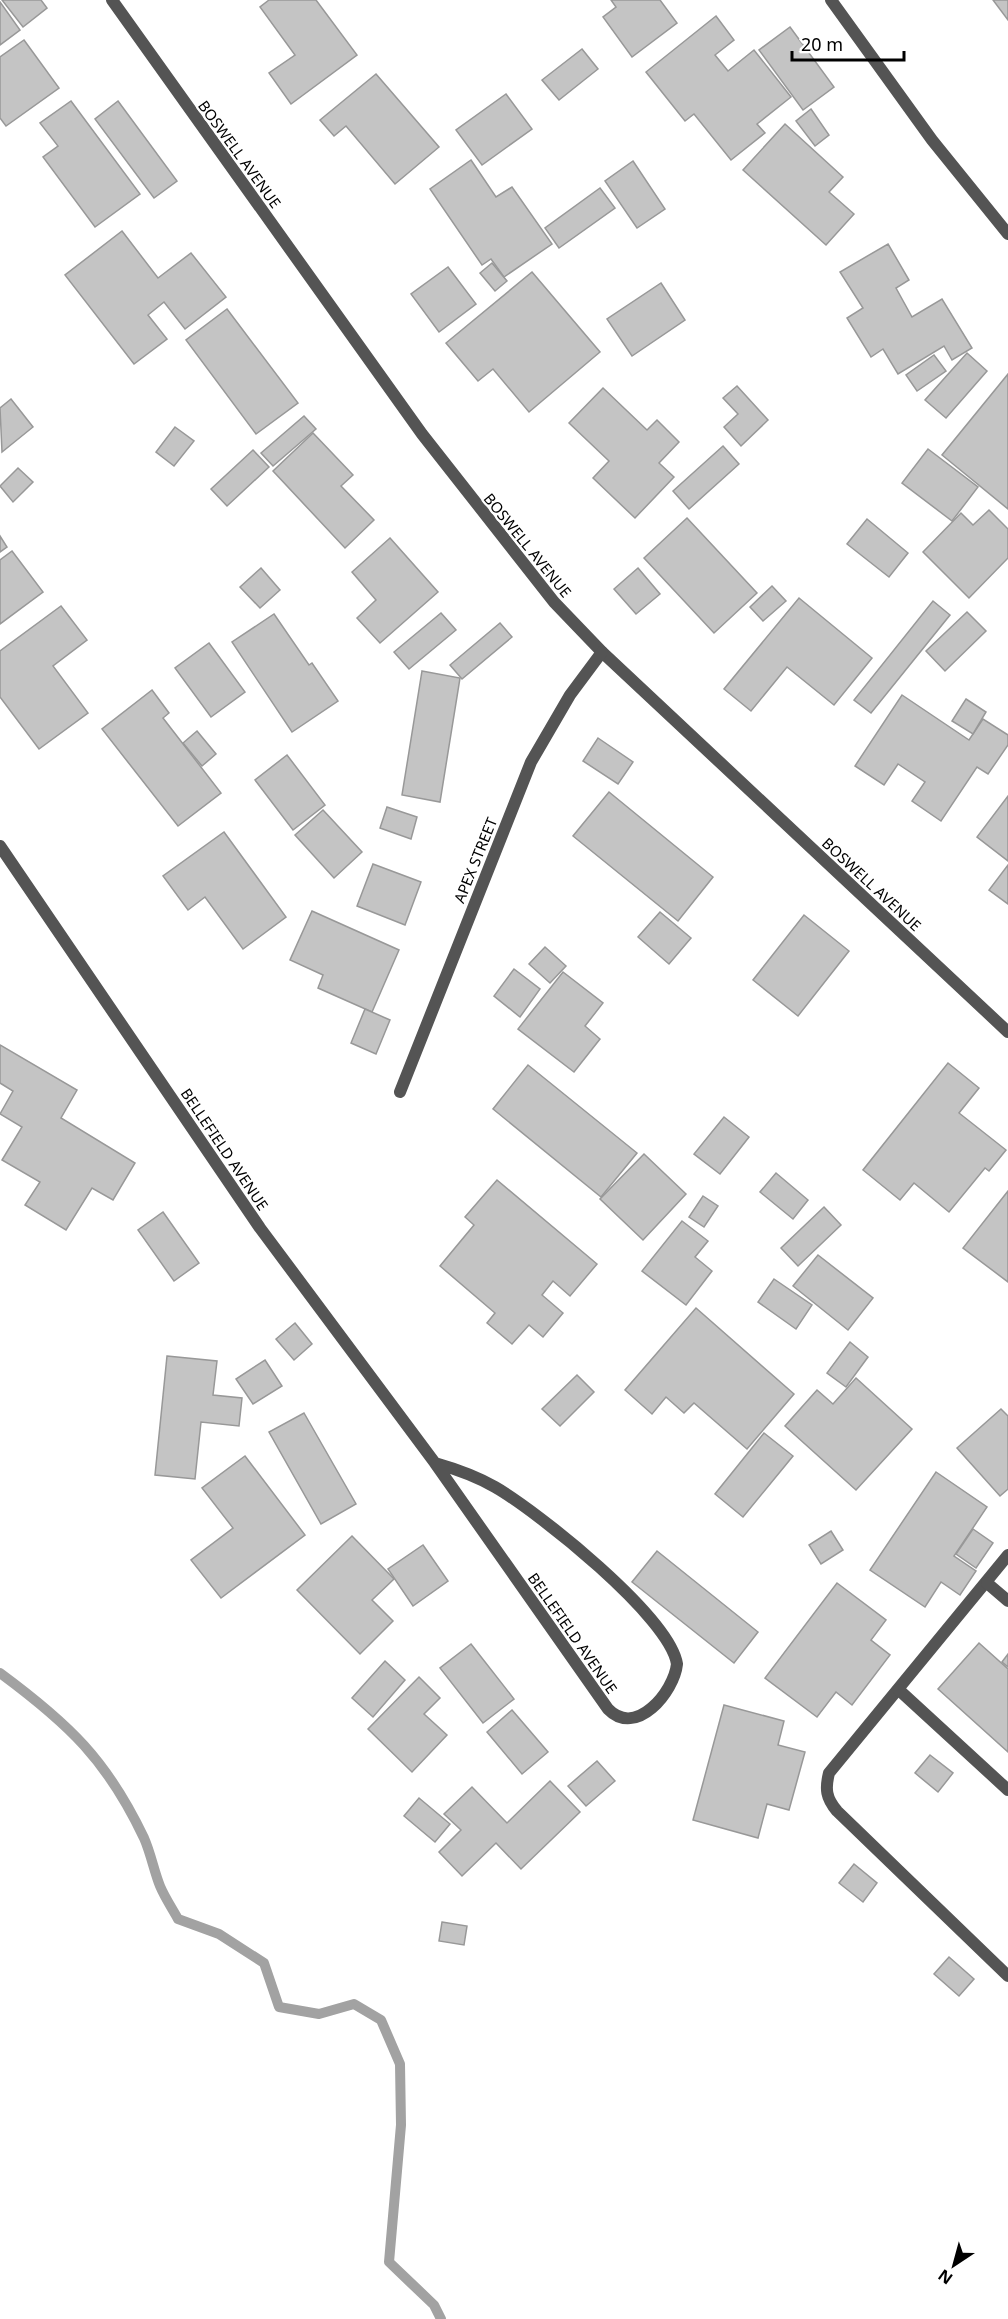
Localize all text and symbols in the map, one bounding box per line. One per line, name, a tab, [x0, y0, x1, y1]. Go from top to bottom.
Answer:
scale bar	[792, 24, 904, 62]
text: 20 m	[801, 32, 843, 56]
street label: BOSWELL AVENUE	[194, 96, 286, 212]
street label: BOSWELL AVENUE	[480, 489, 576, 601]
street label: APEX STREET	[449, 814, 501, 906]
street label: BOSWELL AVENUE	[818, 833, 926, 935]
street label: BELLEFIELD AVENUE	[177, 1084, 273, 1214]
street label: BELLEFIELD AVENUE	[524, 1569, 622, 1697]
north arrow	[924, 2235, 984, 2295]
text: N	[933, 2264, 957, 2290]

